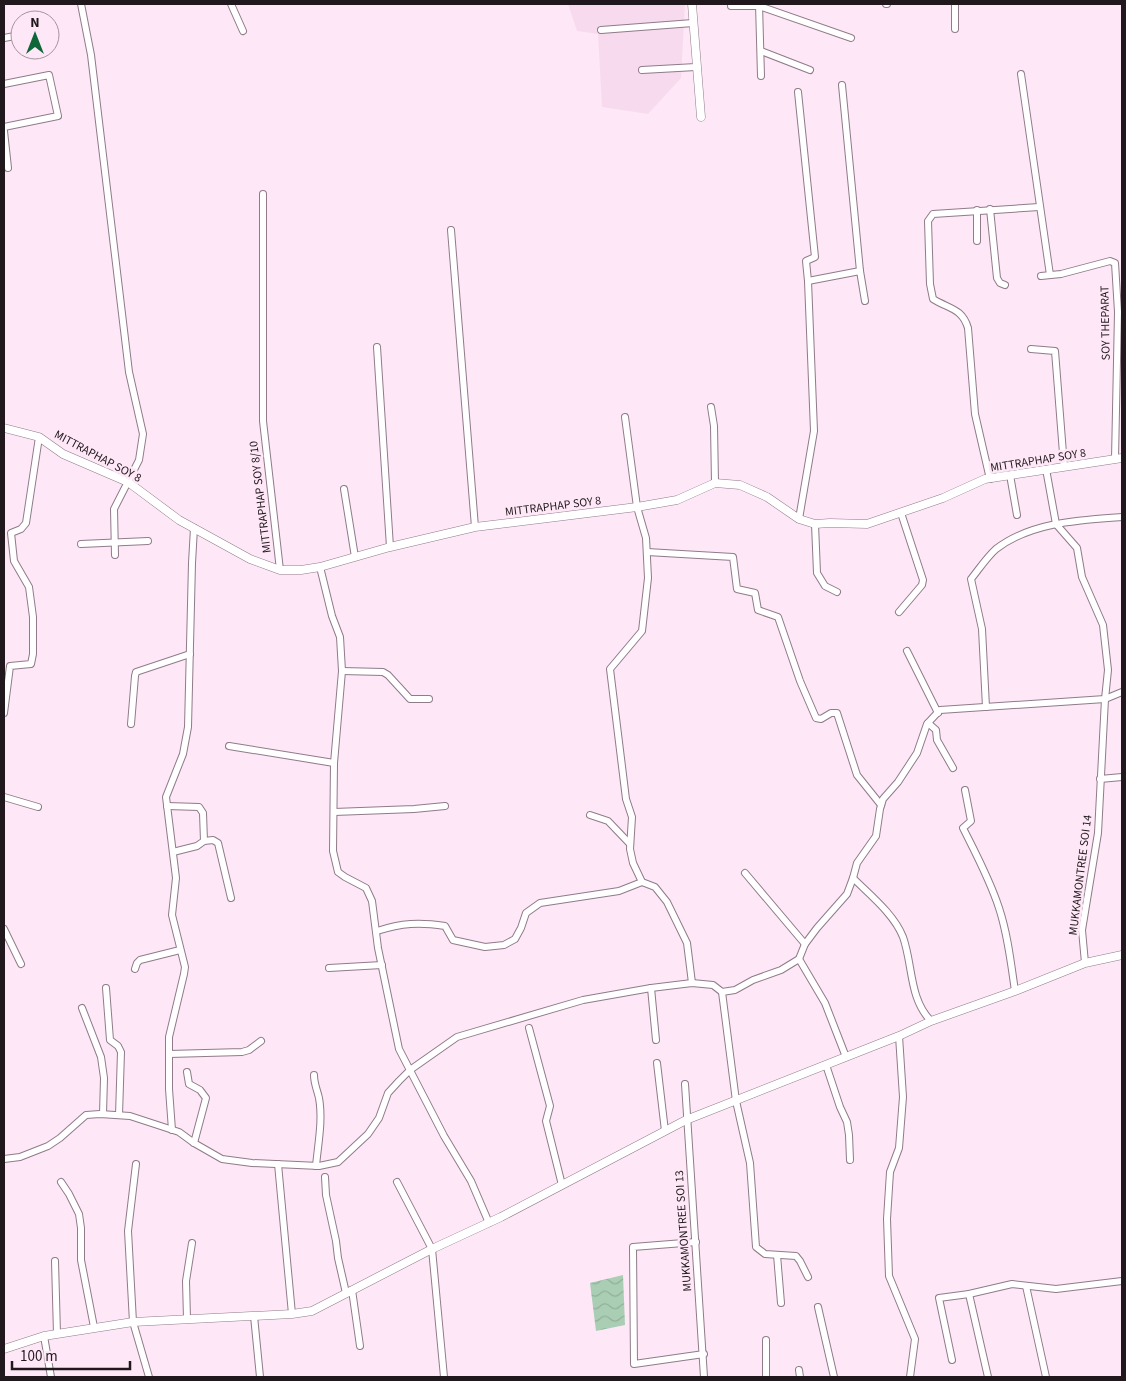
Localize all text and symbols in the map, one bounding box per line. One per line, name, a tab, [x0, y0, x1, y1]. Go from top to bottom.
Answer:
north arrow	[10, 10, 60, 60]
text: N	[30, 13, 40, 33]
street label: SOY THEPARAT	[1096, 285, 1115, 360]
street label: MITTRAPHAP SOY 8	[51, 426, 144, 487]
street label: MITTRAPHAP SOY 8/10	[245, 440, 276, 554]
street label: MITTRAPHAP SOY 8	[989, 445, 1087, 476]
street label: MITTRAPHAP SOY 8	[504, 492, 602, 521]
street label: MUKKAMONTREE SOI 14	[1065, 814, 1096, 936]
street label: MUKKAMONTREE SOI 13	[671, 1170, 696, 1292]
scale bar	[12, 1338, 130, 1370]
text: 100 m	[20, 1346, 58, 1367]

